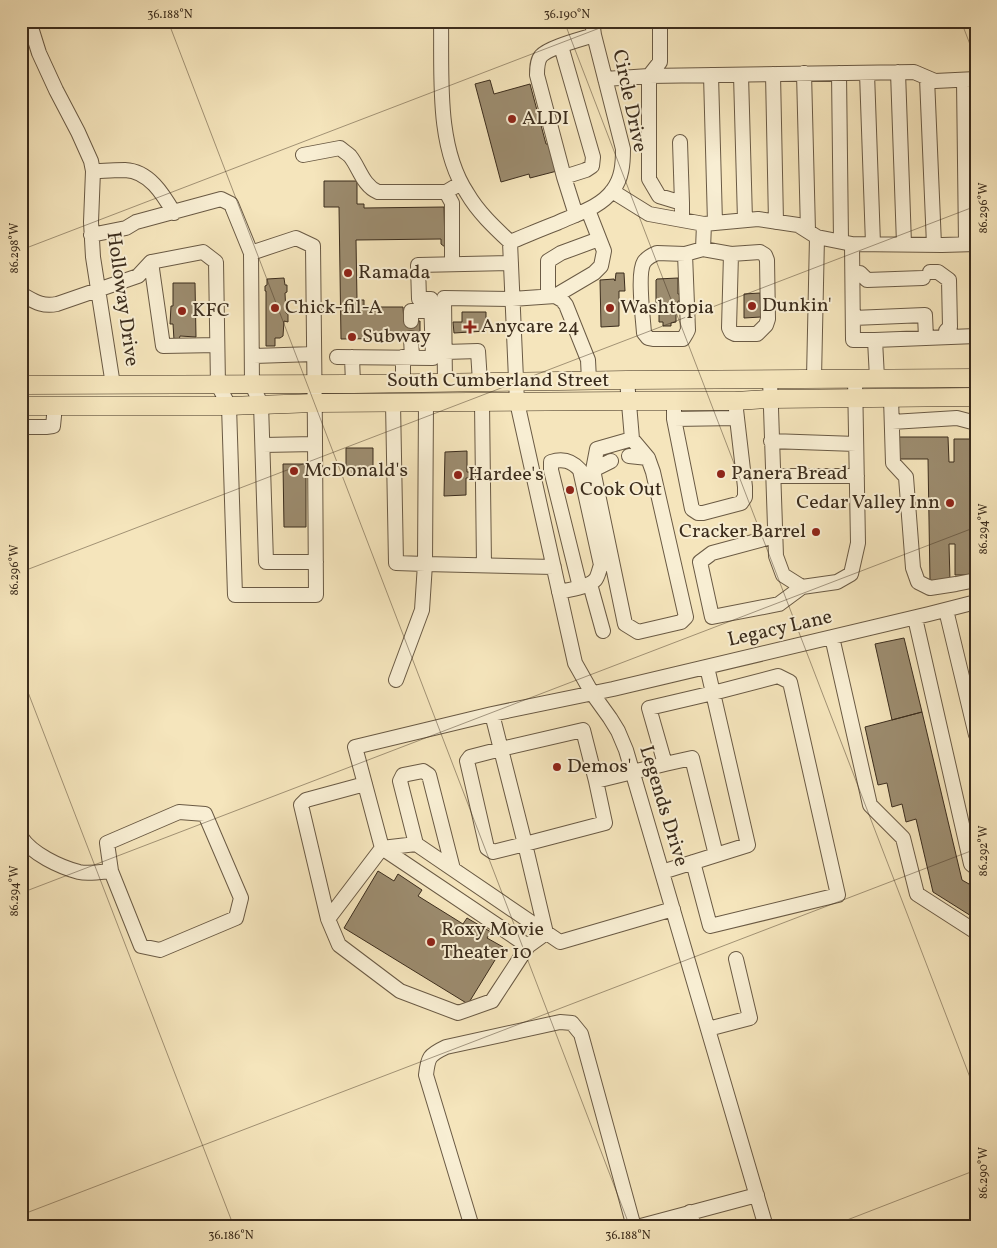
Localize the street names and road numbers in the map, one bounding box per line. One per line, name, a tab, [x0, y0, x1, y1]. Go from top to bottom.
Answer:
street label: Circle Drive	[604, 47, 654, 155]
street label: Holloway Drive	[99, 230, 145, 368]
street label: South Cumberland Street	[387, 367, 609, 395]
street label: Legacy Lane	[725, 603, 835, 655]
street label: Legends Drive	[631, 742, 695, 870]

